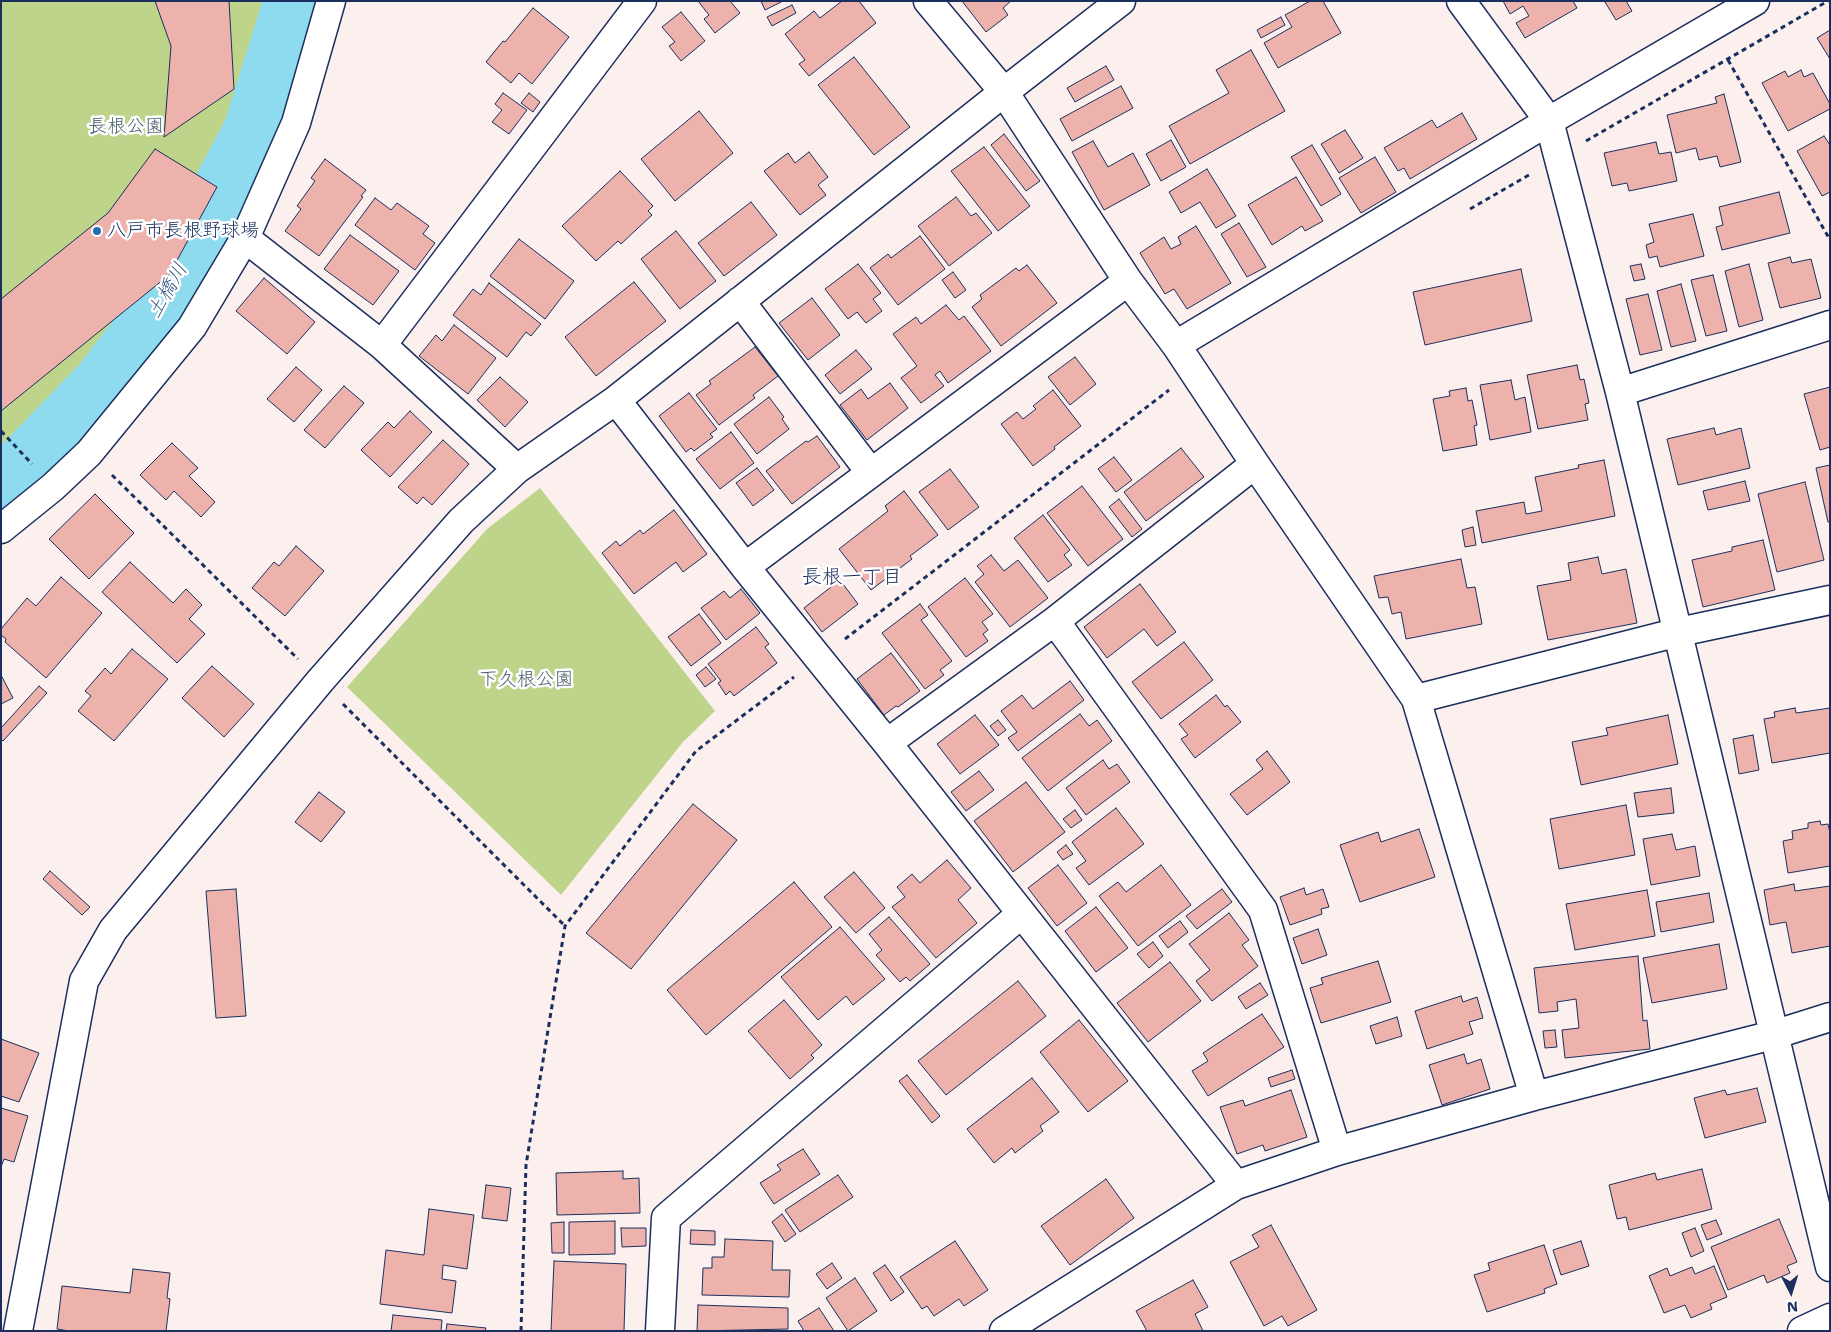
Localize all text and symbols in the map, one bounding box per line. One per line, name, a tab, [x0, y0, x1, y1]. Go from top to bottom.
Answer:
park label: 長根公園	[88, 116, 164, 138]
place label: 八戸市長根野球場	[107, 220, 259, 242]
marker: 八戸市長根野球場	[91, 225, 103, 237]
water label: 土橋川	[143, 259, 193, 323]
district label: 長根一丁目	[802, 566, 902, 590]
park label: 下久根公園	[479, 669, 573, 691]
north arrow	[1766, 1267, 1816, 1317]
text: N	[1786, 1297, 1799, 1316]

